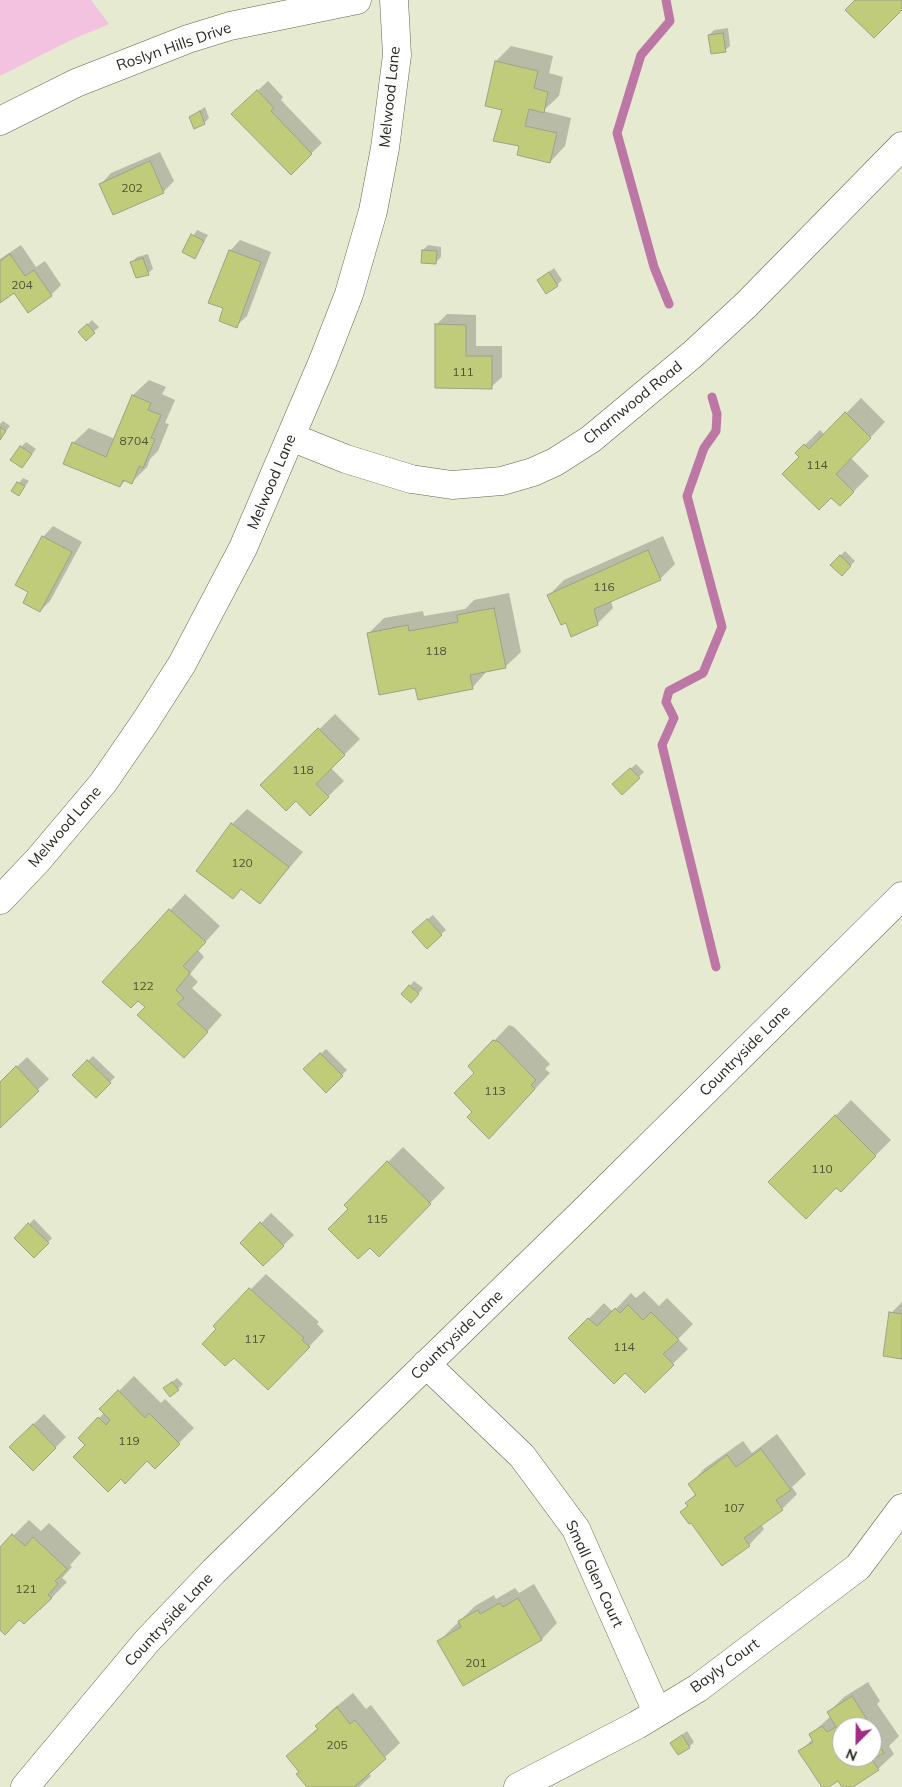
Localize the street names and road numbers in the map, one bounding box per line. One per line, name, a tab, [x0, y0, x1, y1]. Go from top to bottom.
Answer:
street label: Roslyn Hills Drive	[114, 19, 234, 75]
street label: Melwood Lane	[376, 45, 404, 149]
street label: Charnwood Road	[580, 358, 686, 448]
street label: Melwood Lane	[244, 432, 300, 532]
street label: Melwood Lane	[25, 783, 105, 871]
street label: Countryside Lane	[696, 1002, 794, 1100]
street label: Countryside Lane	[407, 1287, 507, 1383]
street label: Small Glen Court	[561, 1518, 627, 1630]
street label: Countryside Lane	[121, 1570, 217, 1670]
street label: Bayly Court	[687, 1635, 763, 1697]

